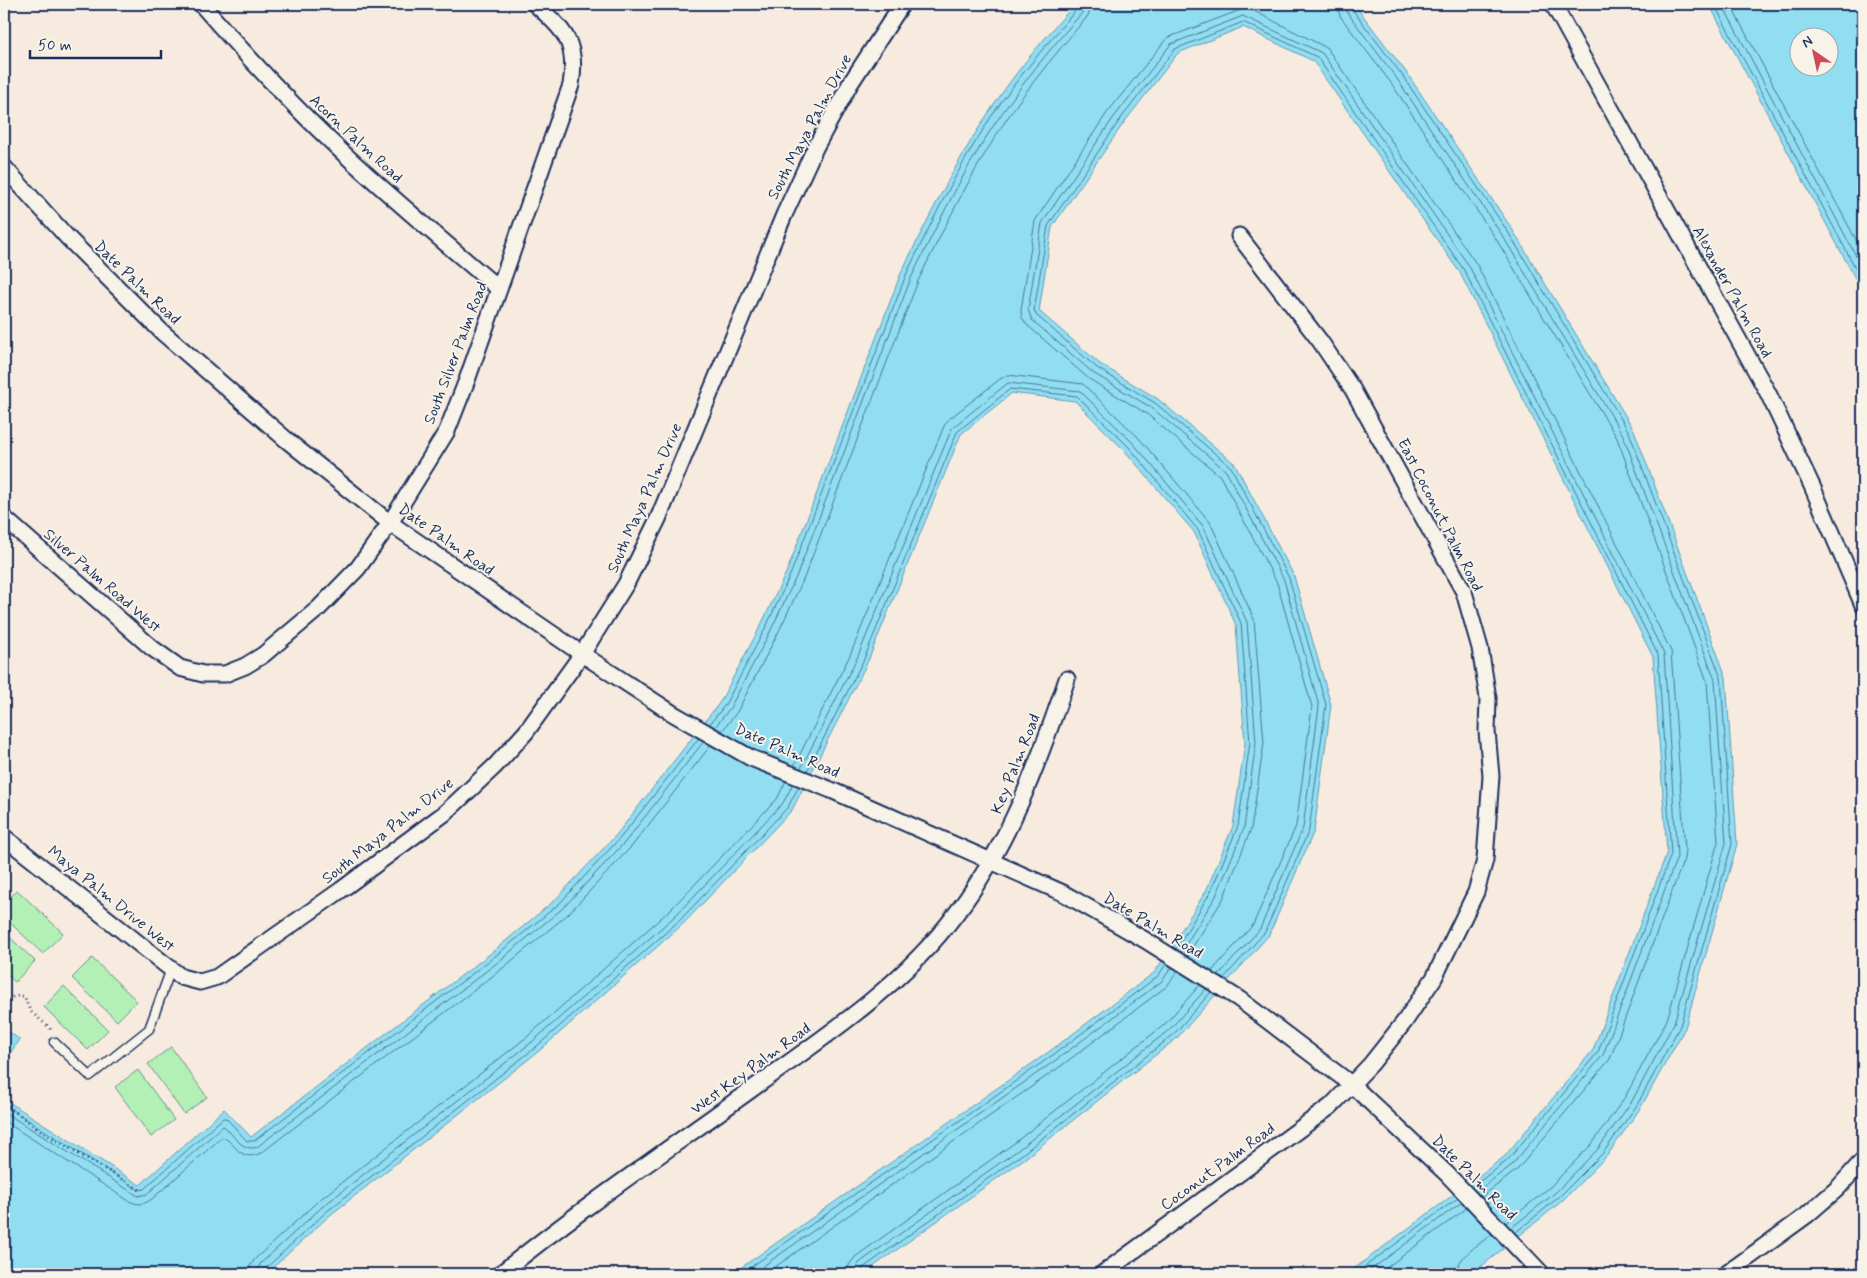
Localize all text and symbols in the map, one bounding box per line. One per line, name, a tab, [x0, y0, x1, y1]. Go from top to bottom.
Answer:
scale bar	[30, 28, 161, 60]
north arrow	[1790, 28, 1840, 78]
text: N	[1798, 32, 1816, 52]
text: 50 m	[38, 36, 72, 56]
street label: South Maya Palm Drive	[763, 51, 857, 203]
street label: Acorn Palm Road	[305, 90, 407, 188]
street label: Alexander Palm Road	[1687, 222, 1777, 362]
street label: Date Palm Road	[89, 236, 185, 330]
street label: South Silver Palm Road	[419, 279, 493, 427]
street label: South Maya Palm Drive	[603, 420, 687, 576]
street label: East Coconut Palm Road	[1392, 435, 1488, 595]
street label: Date Palm Road	[394, 499, 498, 581]
street label: Silver Palm Road West	[39, 524, 165, 638]
street label: Key Palm Road	[986, 711, 1046, 817]
street label: Date Palm Road	[731, 718, 843, 784]
street label: South Maya Palm Drive	[318, 773, 458, 889]
street label: Maya Palm Drive West	[43, 841, 179, 957]
street label: Date Palm Road	[1099, 888, 1207, 964]
street label: West Key Palm Road	[687, 1018, 815, 1120]
street label: Coconut Palm Road	[1157, 1118, 1279, 1216]
street label: Date Palm Road	[1427, 1131, 1521, 1225]

